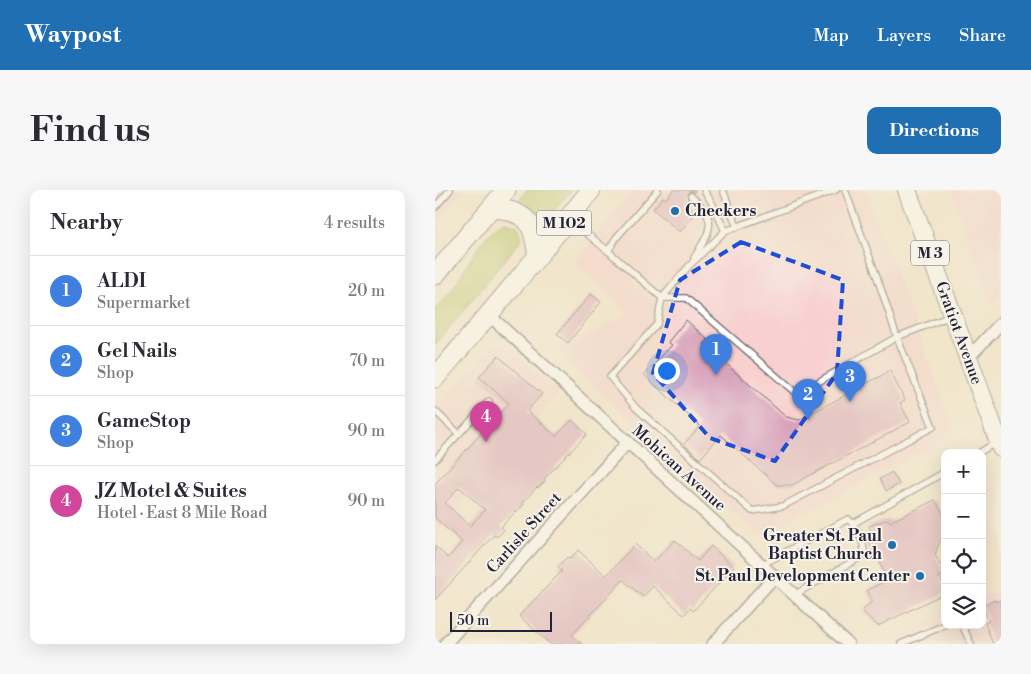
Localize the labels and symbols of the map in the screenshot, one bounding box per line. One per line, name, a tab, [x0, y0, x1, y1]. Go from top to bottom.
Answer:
place label: Checkers	[685, 201, 756, 221]
marker: Checkers	[669, 205, 681, 217]
road number: M 102	[537, 210, 591, 236]
road number: M 3	[911, 240, 949, 266]
street label: Gratiot Avenue	[931, 279, 987, 387]
pin: 1	[700, 334, 732, 375]
your location	[654, 358, 680, 384]
pin: 3	[834, 361, 866, 402]
pin: 2	[792, 379, 824, 420]
pin: 4	[470, 401, 502, 442]
street label: Mohican Avenue	[628, 421, 730, 515]
street label: Carlisle Street	[482, 488, 566, 578]
place label: Greater St. Paul Baptist Church	[763, 526, 883, 564]
marker: Greater St. Paul Baptist Church	[886, 539, 898, 551]
place label: St. Paul Development Center	[696, 566, 910, 586]
marker: St. Paul Development Center	[914, 570, 926, 582]
scale bar	[450, 609, 553, 632]

